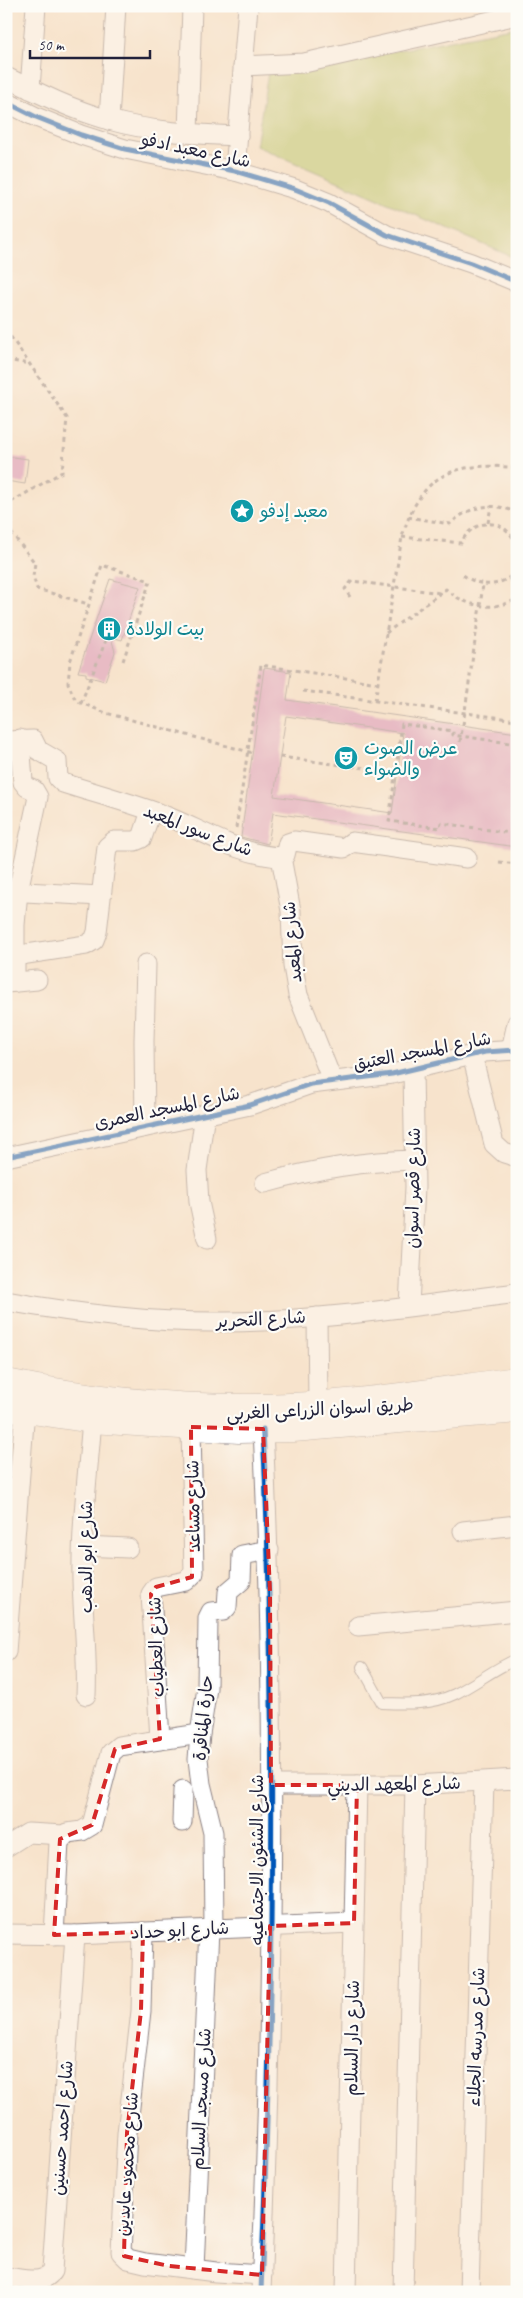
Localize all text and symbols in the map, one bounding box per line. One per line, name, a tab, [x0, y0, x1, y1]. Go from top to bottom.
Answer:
scale bar	[30, 28, 150, 60]
text: 50 m	[38, 36, 65, 55]
street label: شارع معبد ادفو	[138, 127, 253, 173]
place icon: معبد إدفو	[229, 498, 255, 524]
place label: معبد إدفو	[259, 500, 328, 522]
building icon: بيت الولادة	[96, 616, 122, 642]
place label: بيت الولادة	[126, 618, 204, 640]
place label: عرض الصوت والضواء	[364, 737, 457, 780]
theatre icon: عرض الصوت والضواء	[333, 745, 359, 771]
street label: شارع سور المعبد	[140, 799, 256, 862]
street label: شارع المعبد	[277, 900, 308, 984]
street label: شارع المسجد العتيق	[351, 1027, 493, 1076]
street label: شارع المسجد العمرى	[92, 1082, 242, 1135]
street label: شارع قصر اسوان	[401, 1127, 426, 1249]
street label: شارع التحرير	[213, 1306, 307, 1333]
street label: طريق اسوان الزراعى الغربى	[226, 1393, 414, 1425]
street label: شارع مساعد	[181, 1460, 206, 1552]
street label: شارع ابو الدهب	[75, 1501, 98, 1613]
street label: شارع العطياب	[143, 1596, 170, 1698]
street label: حارة المناقرة	[188, 1674, 218, 1762]
street label: شارع المعهد الديني	[327, 1772, 461, 1801]
street label: شارع الشئون الاجتماعيه	[246, 1774, 269, 1946]
street label: شارع ابو حداد	[130, 1916, 230, 1945]
street label: شارع مدرسه الجلاء	[463, 1967, 490, 2107]
street label: شارع دار السلام	[340, 1980, 367, 2096]
street label: شارع مسجد السلام	[186, 2027, 219, 2171]
street label: شارع احمد حسنين	[46, 2060, 79, 2196]
street label: شارع محمود عابدين	[111, 2091, 144, 2237]

